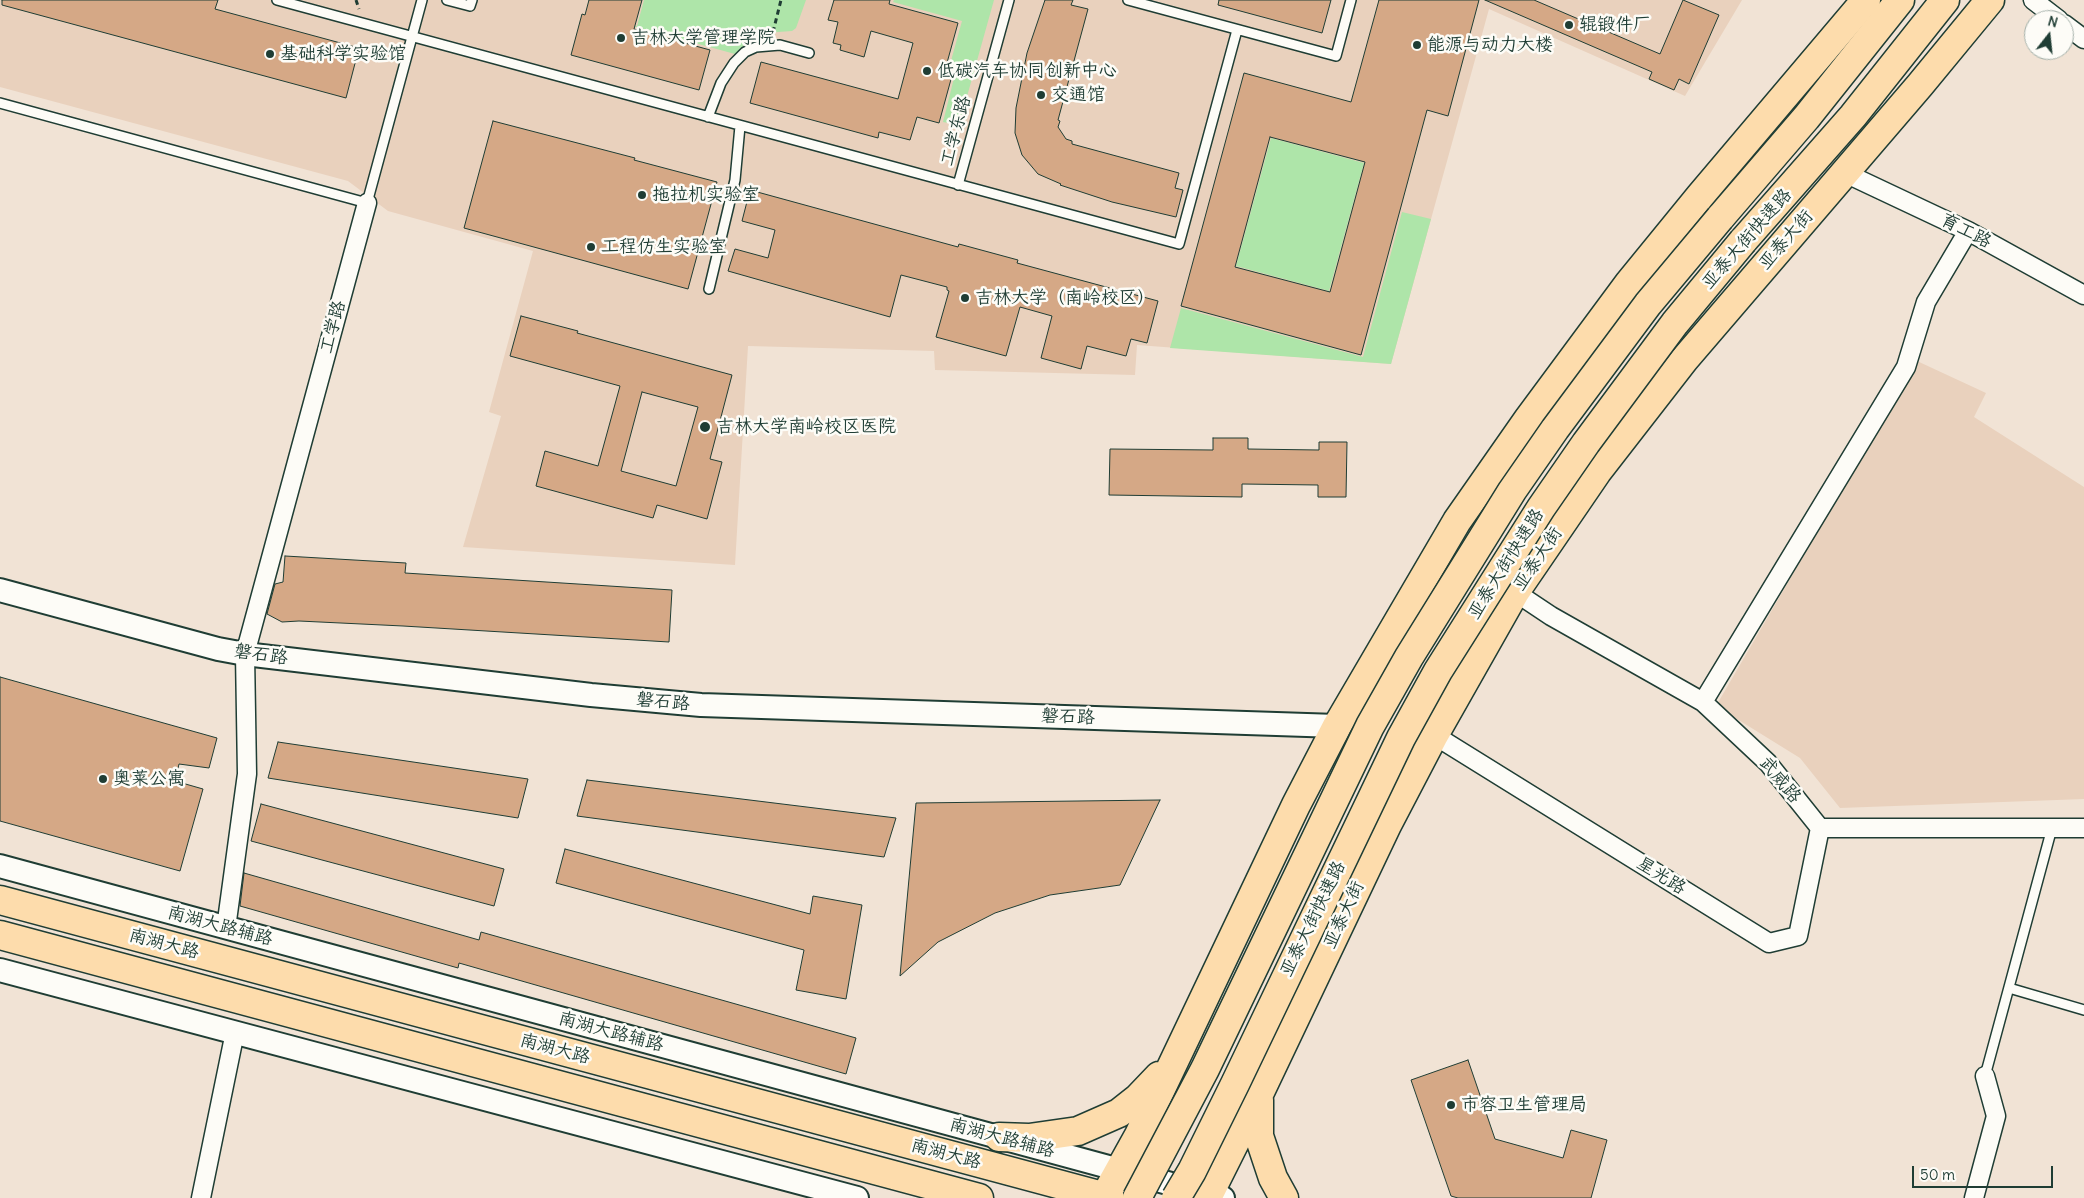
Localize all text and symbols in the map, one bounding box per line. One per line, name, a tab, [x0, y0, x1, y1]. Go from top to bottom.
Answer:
north arrow	[2024, 10, 2074, 60]
text: N	[2046, 12, 2060, 32]
place label: 辊锻件厂	[1579, 14, 1651, 36]
marker: 辊锻件厂	[1563, 19, 1575, 31]
place label: 吉林大学管理学院	[631, 27, 775, 49]
marker: 吉林大学管理学院	[615, 32, 627, 44]
place label: 能源与动力大楼	[1427, 34, 1553, 56]
marker: 能源与动力大楼	[1411, 39, 1423, 51]
place label: 基础科学实验馆	[280, 43, 406, 65]
marker: 基础科学实验馆	[264, 48, 276, 60]
place label: 低碳汽车协同创新中心	[937, 60, 1117, 82]
marker: 低碳汽车协同创新中心	[921, 65, 933, 77]
place label: 交通馆	[1051, 84, 1105, 106]
marker: 交通馆	[1035, 89, 1047, 101]
street label: 工学东路	[936, 93, 976, 169]
place label: 拖拉机实验室	[652, 184, 760, 206]
street label: 亚泰大街快速路	[1698, 184, 1796, 294]
marker: 拖拉机实验室	[636, 189, 648, 201]
street label: 亚泰大街	[1754, 206, 1818, 274]
street label: 育工路	[1937, 209, 1995, 253]
place label: 工程仿生实验室	[601, 236, 727, 258]
marker: 工程仿生实验室	[585, 241, 597, 253]
place label: 吉林大学（南岭校区）	[975, 287, 1155, 309]
marker: 吉林大学（南岭校区）	[959, 292, 971, 304]
street label: 工学路	[316, 298, 350, 356]
place label: 吉林大学南岭校区医院	[716, 416, 896, 438]
marker: 吉林大学南岭校区医院	[698, 420, 712, 434]
street label: 亚泰大街快速路	[1463, 505, 1549, 623]
street label: 亚泰大街	[1509, 523, 1567, 595]
street label: 磐石路	[233, 641, 289, 669]
street label: 磐石路	[635, 689, 691, 715]
street label: 磐石路	[1041, 705, 1095, 729]
street label: 武威路	[1754, 752, 1806, 808]
place label: 奥莱公寓	[113, 768, 185, 790]
marker: 奥莱公寓	[97, 773, 109, 785]
street label: 星光路	[1632, 853, 1690, 899]
street label: 亚泰大街快速路	[1276, 858, 1350, 980]
street label: 亚泰大街	[1319, 878, 1369, 952]
street label: 南湖大路辅路	[165, 902, 275, 950]
street label: 南湖大路	[126, 924, 202, 964]
street label: 南湖大路辅路	[556, 1008, 666, 1056]
street label: 南湖大路	[517, 1029, 593, 1069]
place label: 市容卫生管理局	[1461, 1094, 1587, 1116]
marker: 市容卫生管理局	[1445, 1099, 1457, 1111]
street label: 南湖大路辅路	[947, 1114, 1057, 1162]
street label: 南湖大路	[908, 1134, 984, 1174]
scale bar	[1914, 1156, 2055, 1188]
text: 50 m	[1920, 1165, 1955, 1184]

